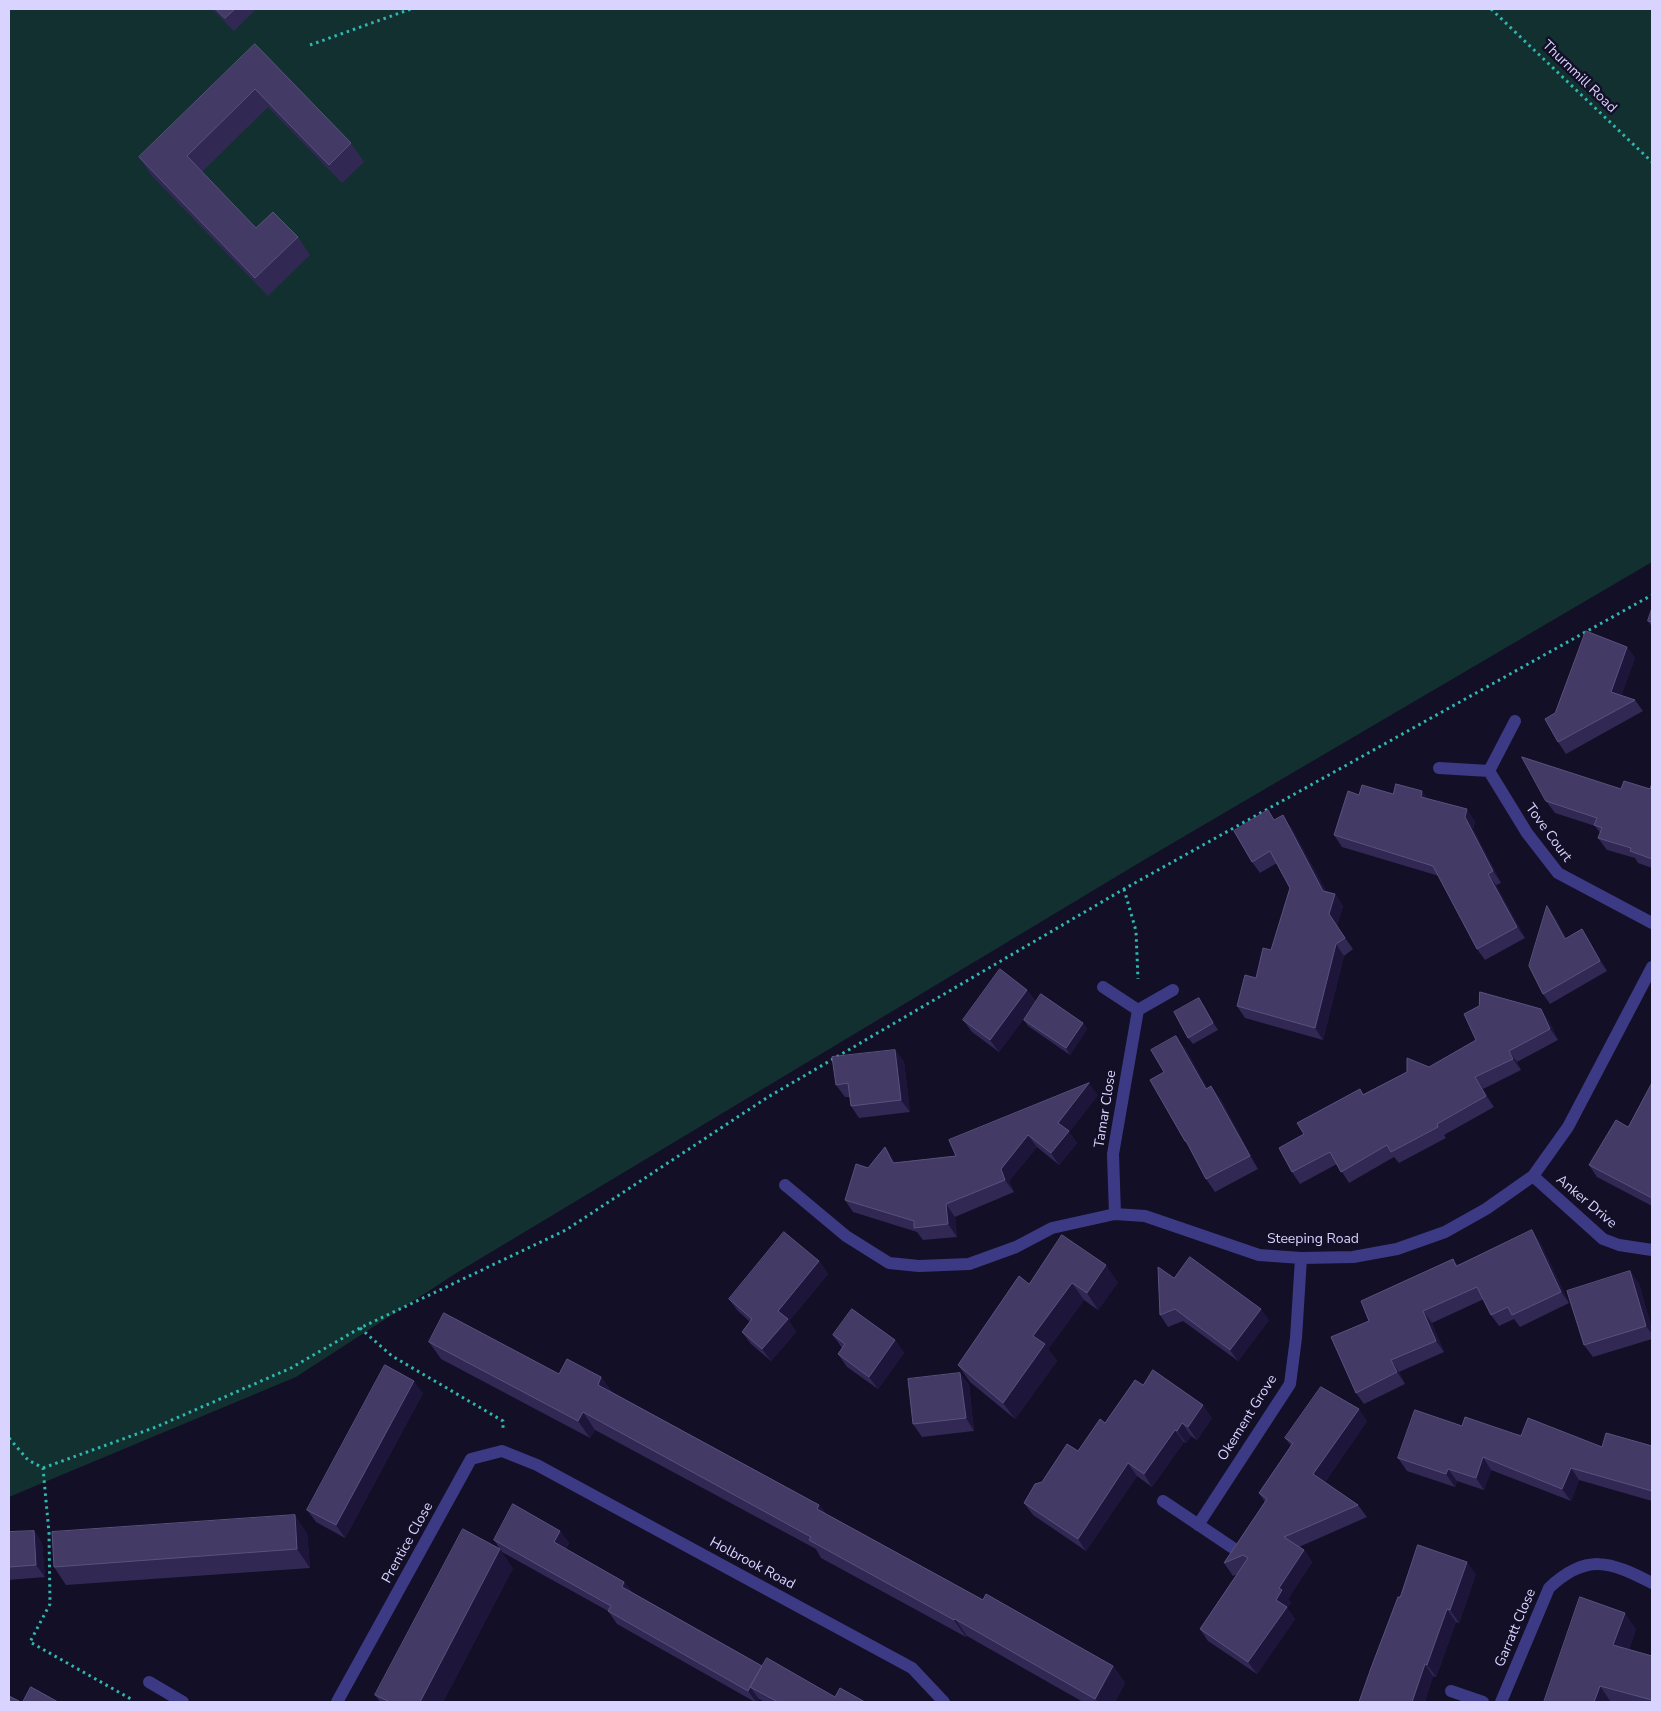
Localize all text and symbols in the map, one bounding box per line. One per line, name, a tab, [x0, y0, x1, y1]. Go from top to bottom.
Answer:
street label: Thurnmill Road	[1538, 37, 1620, 117]
street label: Tove Court	[1521, 801, 1575, 865]
street label: Tamar Close	[1092, 1069, 1120, 1149]
street label: Anker Drive	[1552, 1172, 1620, 1232]
street label: Steeping Road	[1267, 1232, 1359, 1248]
street label: Okement Grove	[1215, 1372, 1281, 1464]
street label: Prentice Close	[379, 1500, 437, 1586]
street label: Holbrook Road	[706, 1534, 798, 1594]
street label: Garratt Close	[1492, 1586, 1540, 1670]

